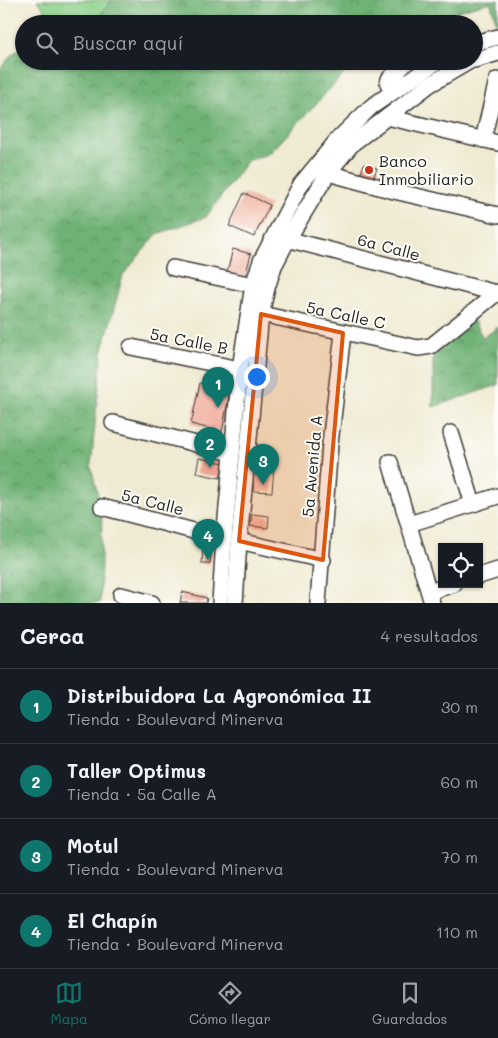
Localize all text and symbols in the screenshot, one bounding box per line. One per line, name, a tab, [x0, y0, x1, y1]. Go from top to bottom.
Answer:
search box	[15, 15, 483, 70]
icon: search	[33, 29, 61, 57]
text: Buscar aquí	[73, 30, 183, 55]
place label: Banco Inmobiliario	[379, 150, 474, 189]
marker: Banco Inmobiliario	[363, 164, 375, 176]
street label: 6a Calle	[355, 228, 423, 265]
street label: 5a Calle C	[305, 296, 388, 333]
street label: 5a Calle B	[148, 323, 230, 358]
your location	[244, 364, 270, 390]
pin: 1	[202, 367, 234, 408]
street label: 5a Avenida A	[297, 414, 326, 518]
pin: 2	[194, 427, 226, 468]
pin: 3	[247, 444, 279, 485]
street label: 5a Calle	[120, 484, 187, 519]
pin: 4	[192, 519, 224, 560]
map controls	[438, 543, 483, 588]
button: locate	[438, 543, 483, 588]
text: Cerca	[20, 622, 85, 649]
text: 4 resultados	[381, 625, 478, 646]
text: Distribuidora La Agronómica II	[67, 683, 371, 708]
text: 1	[32, 696, 40, 717]
text: 30 m	[441, 696, 478, 717]
text: Tienda · Boulevard Minerva	[67, 708, 284, 729]
text: Taller Optimus	[67, 758, 206, 783]
text: 2	[32, 771, 40, 792]
text: 60 m	[441, 771, 478, 792]
text: Tienda · 5a Calle A	[67, 783, 217, 804]
text: Motul	[67, 833, 118, 858]
text: 3	[31, 846, 41, 867]
text: 70 m	[441, 846, 478, 867]
text: Tienda · Boulevard Minerva	[67, 858, 284, 879]
text: El Chapín	[67, 908, 157, 933]
text: 4	[31, 921, 41, 942]
text: 110 m	[436, 921, 478, 942]
text: Tienda · Boulevard Minerva	[67, 933, 284, 954]
tab: Mapa	[51, 979, 88, 1028]
tab: Cómo llegar	[189, 979, 271, 1028]
tab: Guardados	[372, 979, 447, 1028]

